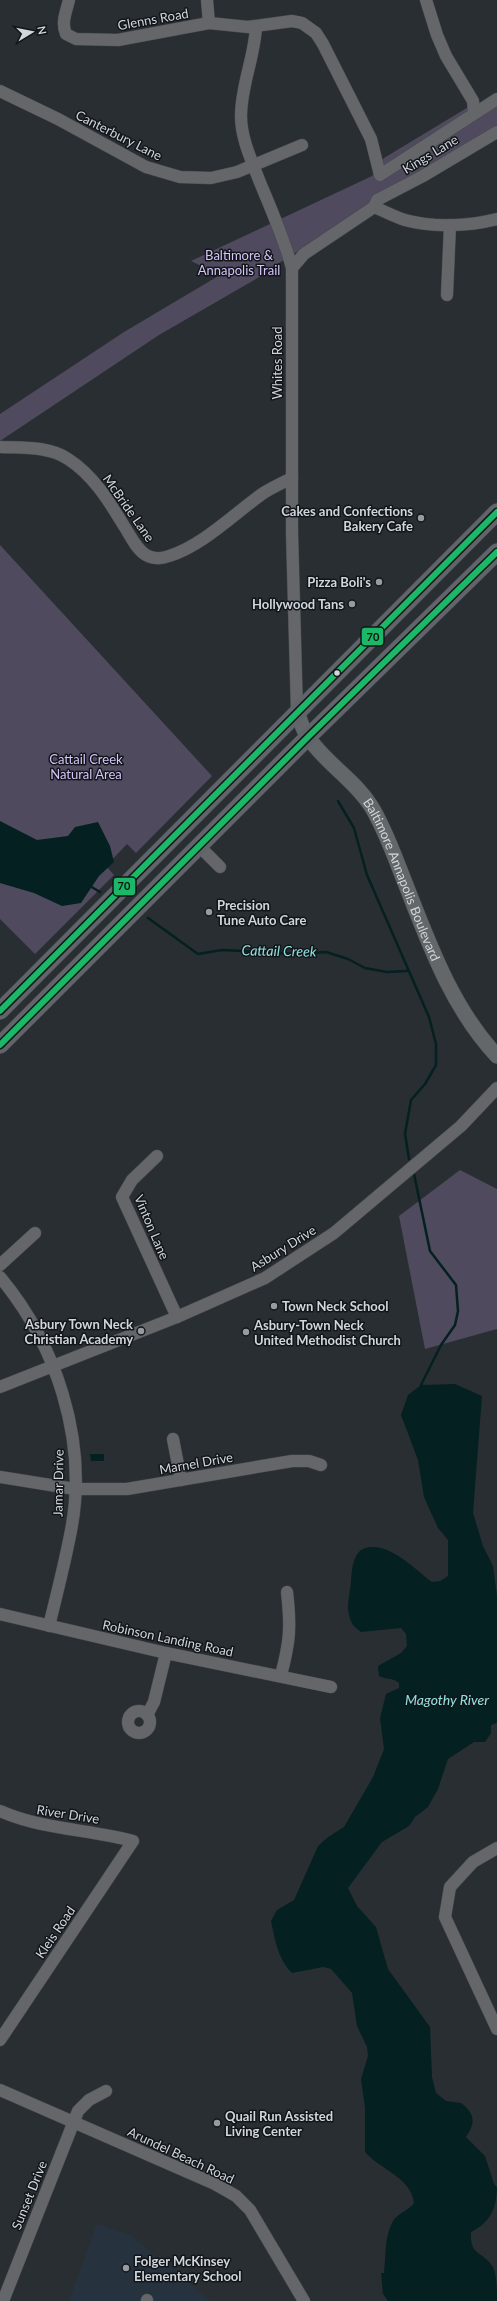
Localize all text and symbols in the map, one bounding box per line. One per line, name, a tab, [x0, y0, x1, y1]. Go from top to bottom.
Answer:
street label: Glenns Road	[116, 5, 190, 33]
north arrow	[12, 12, 52, 52]
text: N	[35, 25, 49, 35]
street label: Canterbury Lane	[73, 106, 165, 164]
street label: Kings Lane	[399, 131, 461, 177]
park label: Baltimore & Annapolis Trail	[198, 247, 280, 278]
street label: Whites Road	[269, 326, 285, 400]
street label: McBride Lane	[100, 471, 158, 545]
place label: Cakes and Confections Bakery Cafe	[281, 503, 413, 534]
marker: Cakes and Confections Bakery Cafe	[416, 513, 426, 523]
place label: Pizza Boli's	[307, 574, 371, 590]
marker: Pizza Boli's	[374, 577, 384, 587]
place label: Hollywood Tans	[252, 596, 344, 612]
marker: Hollywood Tans	[347, 599, 357, 609]
line badge: 70	[361, 627, 384, 646]
text: 70	[367, 630, 380, 643]
unlabelled marker	[332, 668, 342, 678]
park label: Cattail Creek Natural Area	[49, 751, 123, 782]
street label: Baltimore Annapolis Boulevard	[360, 795, 444, 963]
line badge: 70	[113, 877, 136, 896]
text: 70	[118, 879, 131, 892]
place label: Precision Tune Auto Care	[217, 897, 306, 928]
marker: Precision Tune Auto Care	[204, 907, 214, 917]
water label: Cattail Creek	[241, 941, 317, 960]
street label: Vinton Lane	[131, 1192, 173, 1262]
street label: Asbury Drive	[247, 1221, 319, 1274]
place label: Town Neck School	[282, 1298, 389, 1314]
marker: Town Neck School	[269, 1301, 279, 1311]
place label: Asbury Town Neck Christian Academy	[24, 1316, 133, 1347]
place label: Asbury-Town Neck United Methodist Church	[253, 1317, 401, 1348]
marker: Asbury Town Neck Christian Academy	[136, 1326, 146, 1336]
marker: Asbury-Town Neck United Methodist Church	[241, 1327, 251, 1337]
street label: Jamar Drive	[49, 1449, 67, 1517]
street label: Marnel Drive	[158, 1449, 234, 1477]
street label: Robinson Landing Road	[101, 1616, 235, 1660]
water label: Magothy River	[405, 1691, 489, 1708]
street label: River Drive	[35, 1801, 101, 1827]
street label: Kleis Road	[32, 1903, 78, 1961]
place label: Quail Run Assisted Living Center	[225, 2108, 333, 2139]
marker: Quail Run Assisted Living Center	[212, 2118, 222, 2128]
street label: Arundel Beach Road	[125, 2123, 237, 2187]
street label: Sunset Drive	[8, 2158, 50, 2232]
place label: Folger McKinsey Elementary School	[134, 2253, 242, 2284]
marker: Folger McKinsey Elementary School	[121, 2263, 131, 2273]

